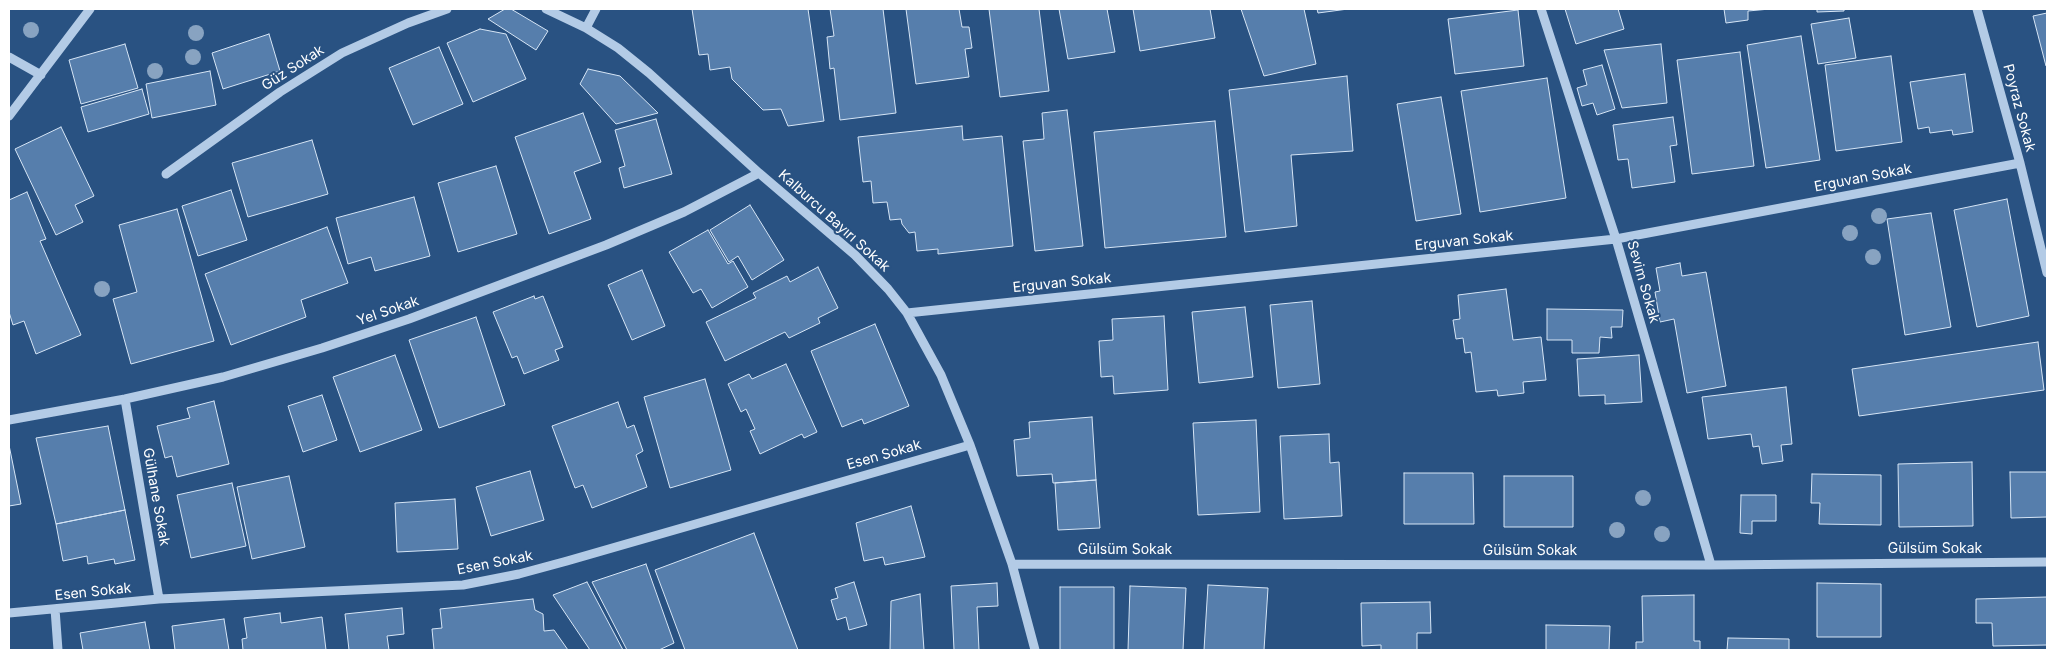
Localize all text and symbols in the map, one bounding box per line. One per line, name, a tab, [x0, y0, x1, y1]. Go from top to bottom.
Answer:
street label: Güz Sokak	[259, 42, 327, 94]
street label: Poyraz Sokak	[1999, 62, 2039, 154]
street label: Erguvan Sokak	[1813, 160, 1913, 196]
street label: Kalburcu Bayırı Sokak	[775, 166, 893, 276]
street label: Erguvan Sokak	[1414, 227, 1514, 255]
street label: Sevim Sokak	[1623, 239, 1663, 325]
street label: Erguvan Sokak	[1012, 269, 1112, 297]
street label: Yel Sokak	[355, 293, 421, 329]
street label: Esen Sokak	[845, 436, 923, 474]
street label: Gülhane Sokak	[139, 447, 173, 547]
street label: Gülsüm Sokak	[1888, 541, 1982, 557]
street label: Gülsüm Sokak	[1078, 542, 1172, 558]
street label: Gülsüm Sokak	[1483, 543, 1577, 559]
street label: Esen Sokak	[456, 547, 534, 579]
street label: Esen Sokak	[54, 580, 132, 604]

